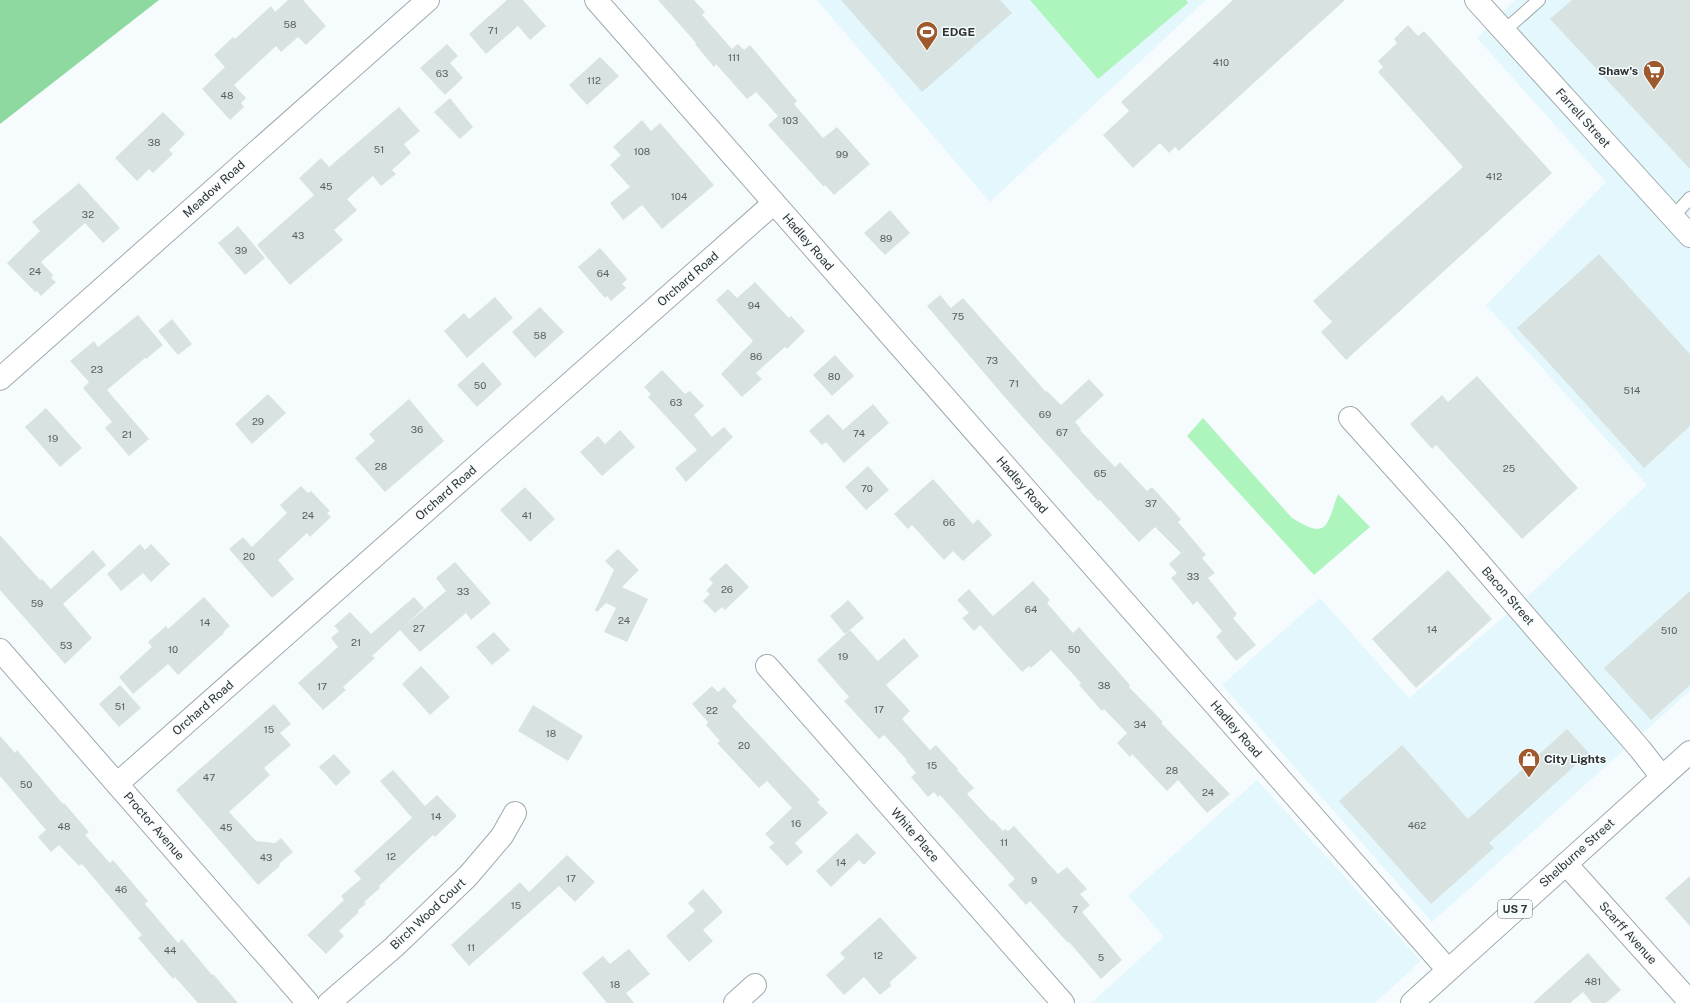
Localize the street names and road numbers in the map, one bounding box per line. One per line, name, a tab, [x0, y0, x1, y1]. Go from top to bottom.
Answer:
street label: Farrell Street	[1553, 86, 1613, 151]
street label: Meadow Road	[180, 158, 248, 220]
street label: Hadley Road	[779, 211, 837, 273]
street label: Orchard Road	[655, 249, 721, 309]
street label: Hadley Road	[993, 454, 1051, 516]
street label: Orchard Road	[413, 463, 479, 523]
street label: Bacon Street	[1479, 564, 1537, 628]
street label: Orchard Road	[170, 678, 236, 738]
street label: Hadley Road	[1207, 698, 1265, 760]
street label: Proctor Avenue	[121, 789, 187, 863]
street label: White Place	[888, 805, 942, 865]
street label: Shelburne Street	[1537, 816, 1618, 890]
street label: Birch Wood Court	[388, 875, 469, 952]
street label: Scarff Avenue	[1596, 899, 1660, 967]
road number: US 7	[1498, 900, 1532, 918]

